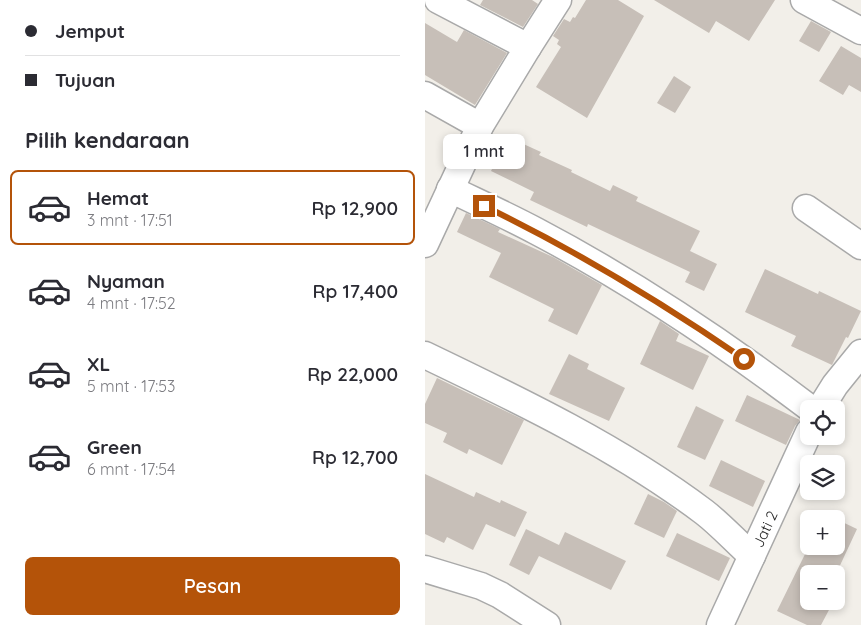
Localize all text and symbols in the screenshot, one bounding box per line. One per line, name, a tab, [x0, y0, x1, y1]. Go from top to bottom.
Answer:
text: Jemput	[55, 19, 125, 43]
text: Tujuan	[55, 68, 115, 92]
text: Pilih kendaraan	[25, 126, 190, 154]
callout: 1 mnt	[443, 134, 525, 168]
text: 1 mnt	[464, 141, 504, 161]
icon: car	[27, 185, 72, 230]
text: Hemat	[87, 186, 149, 210]
route end	[473, 195, 495, 217]
text: Rp 12,900	[311, 196, 398, 220]
text: 3 mnt · 17:51	[87, 210, 173, 230]
icon: car	[27, 268, 72, 313]
text: Nyaman	[87, 269, 165, 293]
text: Rp 17,400	[313, 279, 398, 303]
text: 4 mnt · 17:52	[87, 293, 176, 313]
route start	[733, 348, 755, 370]
icon: car	[27, 351, 72, 396]
text: XL	[87, 352, 110, 376]
text: Rp 22,000	[307, 362, 398, 386]
text: 5 mnt · 17:53	[87, 376, 175, 396]
map controls	[800, 400, 845, 610]
button: locate	[800, 400, 845, 445]
icon: car	[27, 434, 72, 479]
text: Green	[87, 435, 142, 459]
text: Rp 12,700	[312, 445, 398, 469]
button: layers	[800, 455, 845, 500]
text: 6 mnt · 17:54	[87, 459, 175, 479]
street label: Jati 2	[748, 508, 782, 550]
button: +	[800, 510, 845, 555]
button: Pesan	[25, 557, 400, 615]
button: −	[800, 565, 845, 610]

